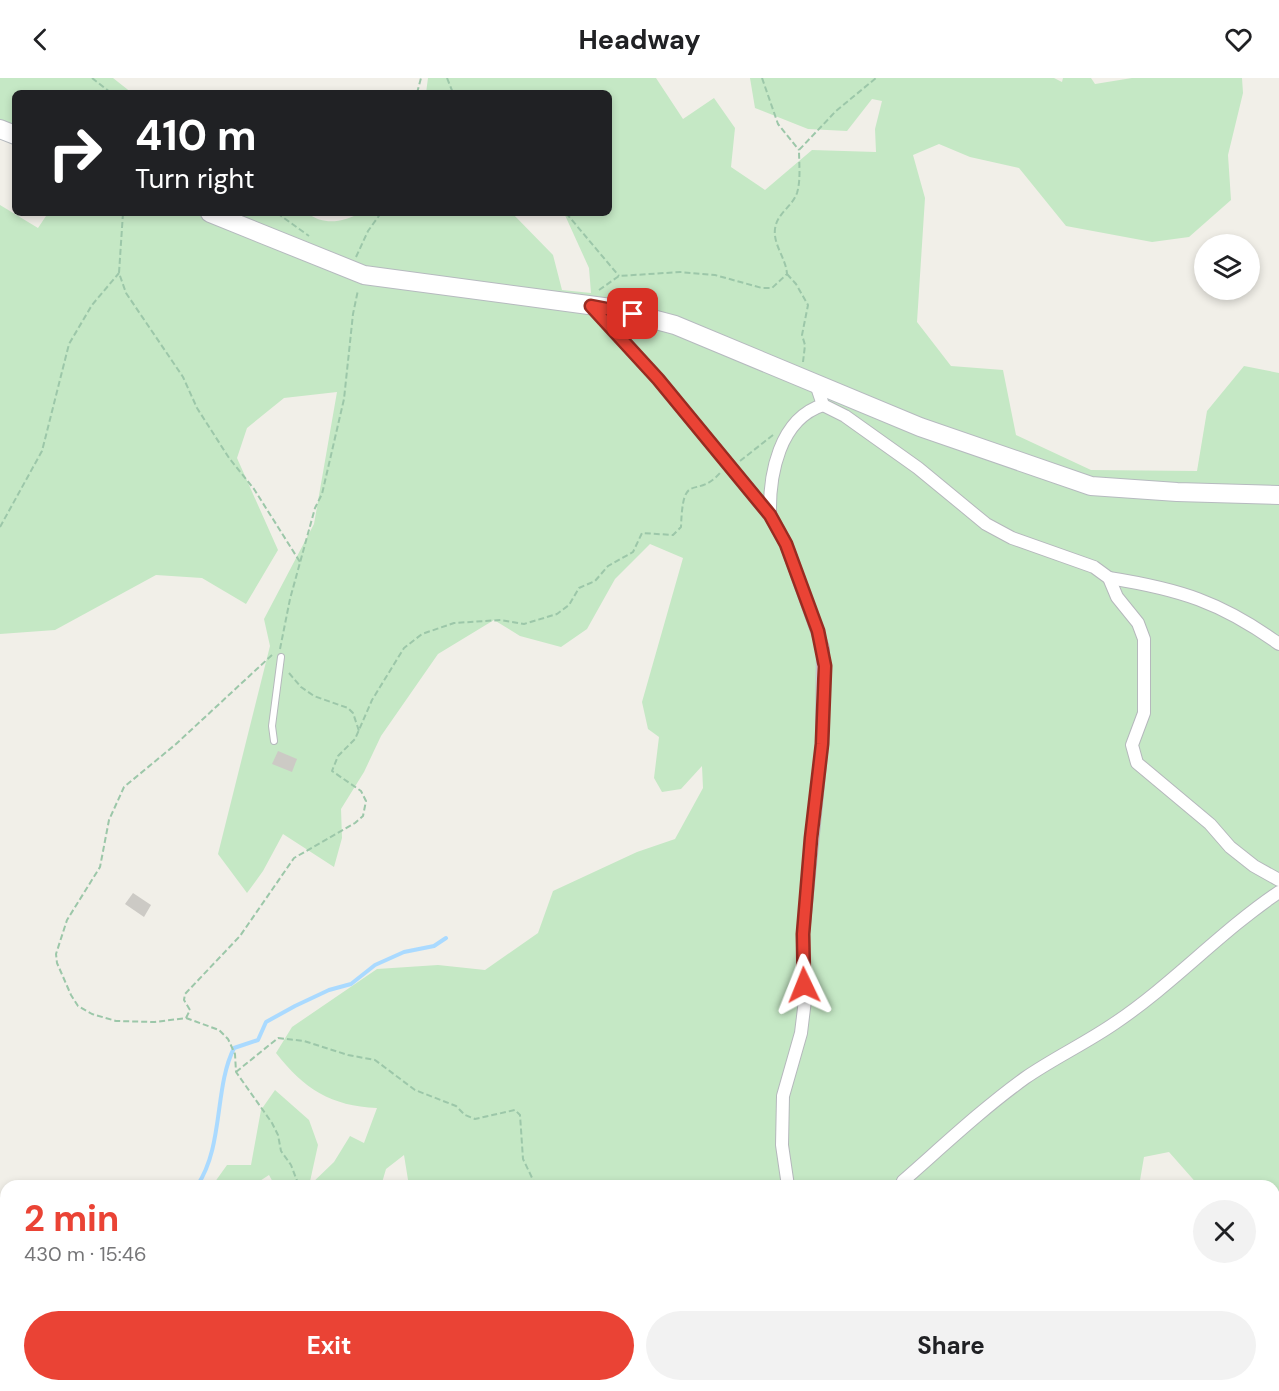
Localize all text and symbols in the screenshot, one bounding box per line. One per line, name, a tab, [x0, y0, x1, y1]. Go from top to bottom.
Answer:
text: Headway	[578, 22, 701, 57]
icon: back	[24, 23, 57, 56]
icon: heart	[1222, 23, 1255, 56]
text: 410 m	[135, 108, 257, 163]
icon: right	[36, 114, 114, 192]
text: Turn right	[135, 161, 255, 196]
map controls	[1194, 234, 1260, 300]
button: layers	[1194, 234, 1260, 300]
pin	[607, 288, 658, 339]
icon: arrive	[616, 297, 649, 330]
position arrow	[772, 953, 836, 1017]
text: 2 min	[24, 1195, 119, 1242]
button: close	[1193, 1200, 1256, 1263]
text: 430 m · 15:46	[24, 1241, 147, 1267]
button: Exit	[24, 1311, 634, 1380]
button: Share	[646, 1311, 1256, 1380]

